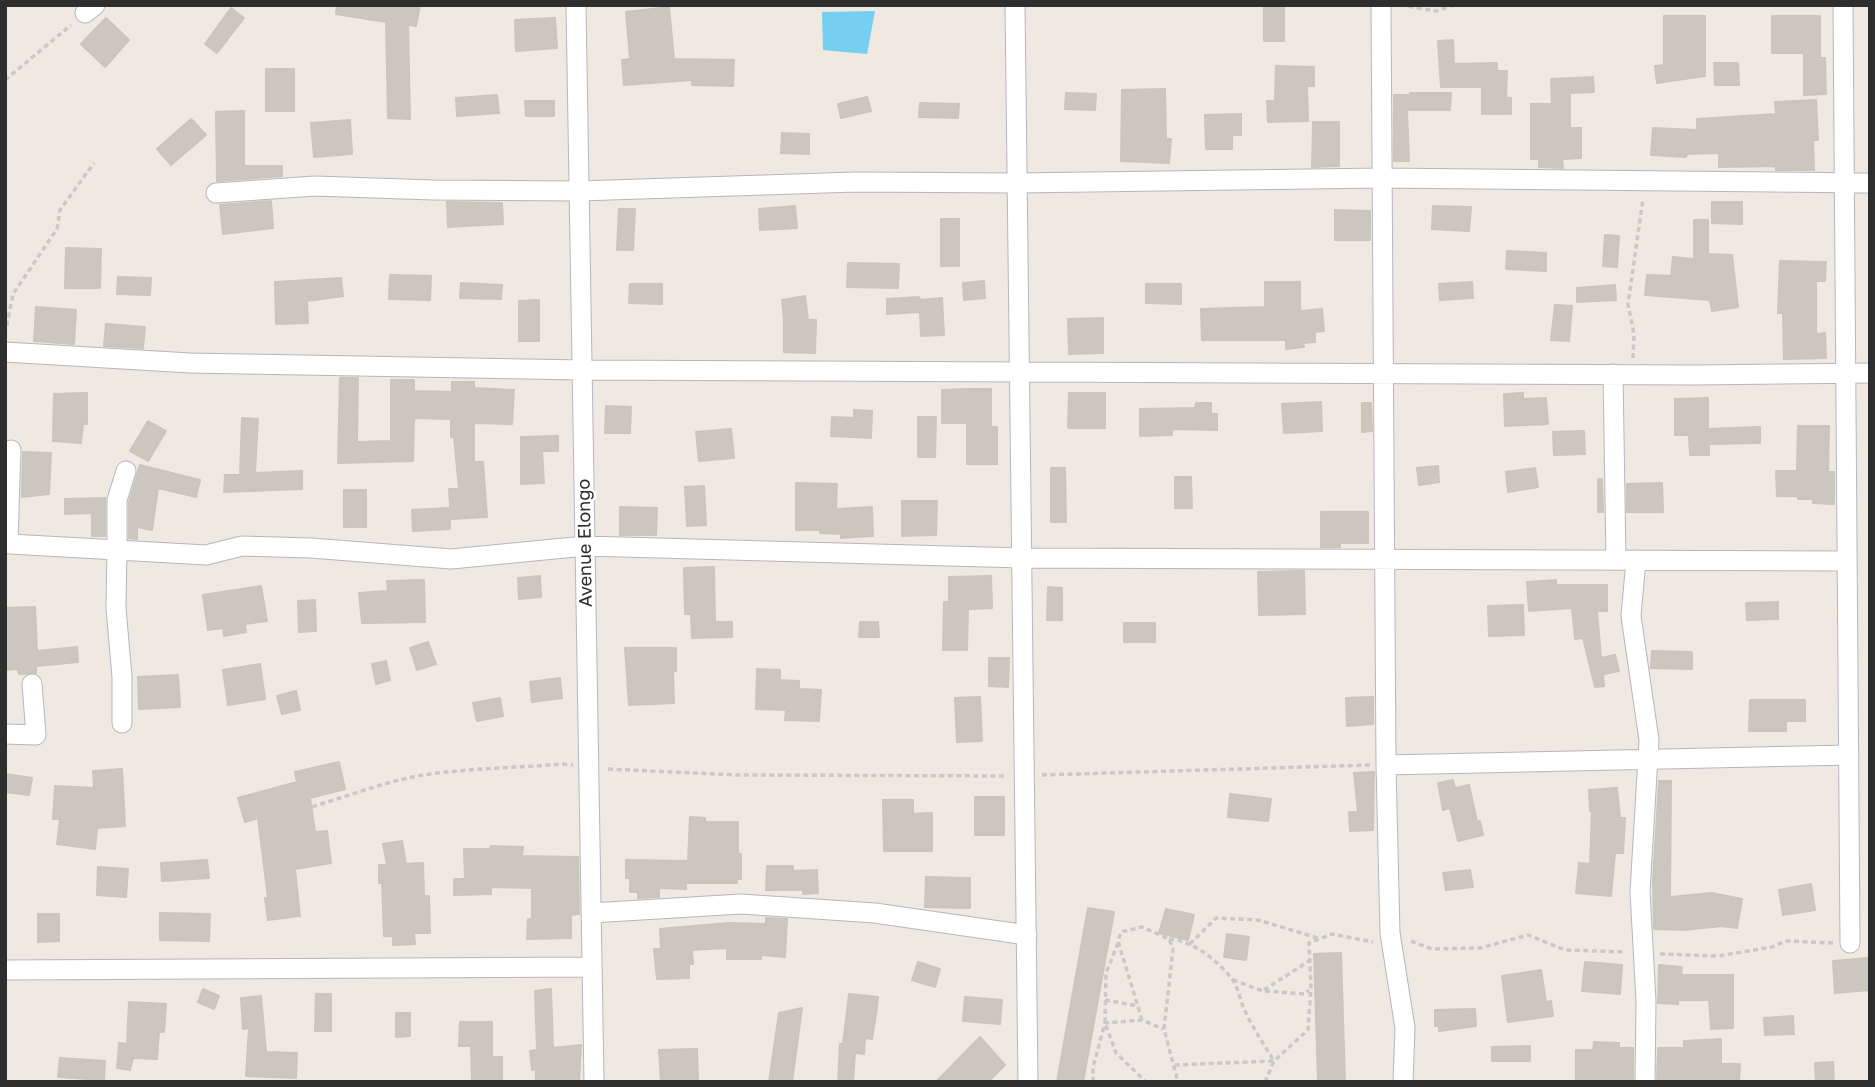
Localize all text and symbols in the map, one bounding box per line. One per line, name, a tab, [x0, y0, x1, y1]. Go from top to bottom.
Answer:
street label: Avenue Elongo	[573, 479, 597, 607]

